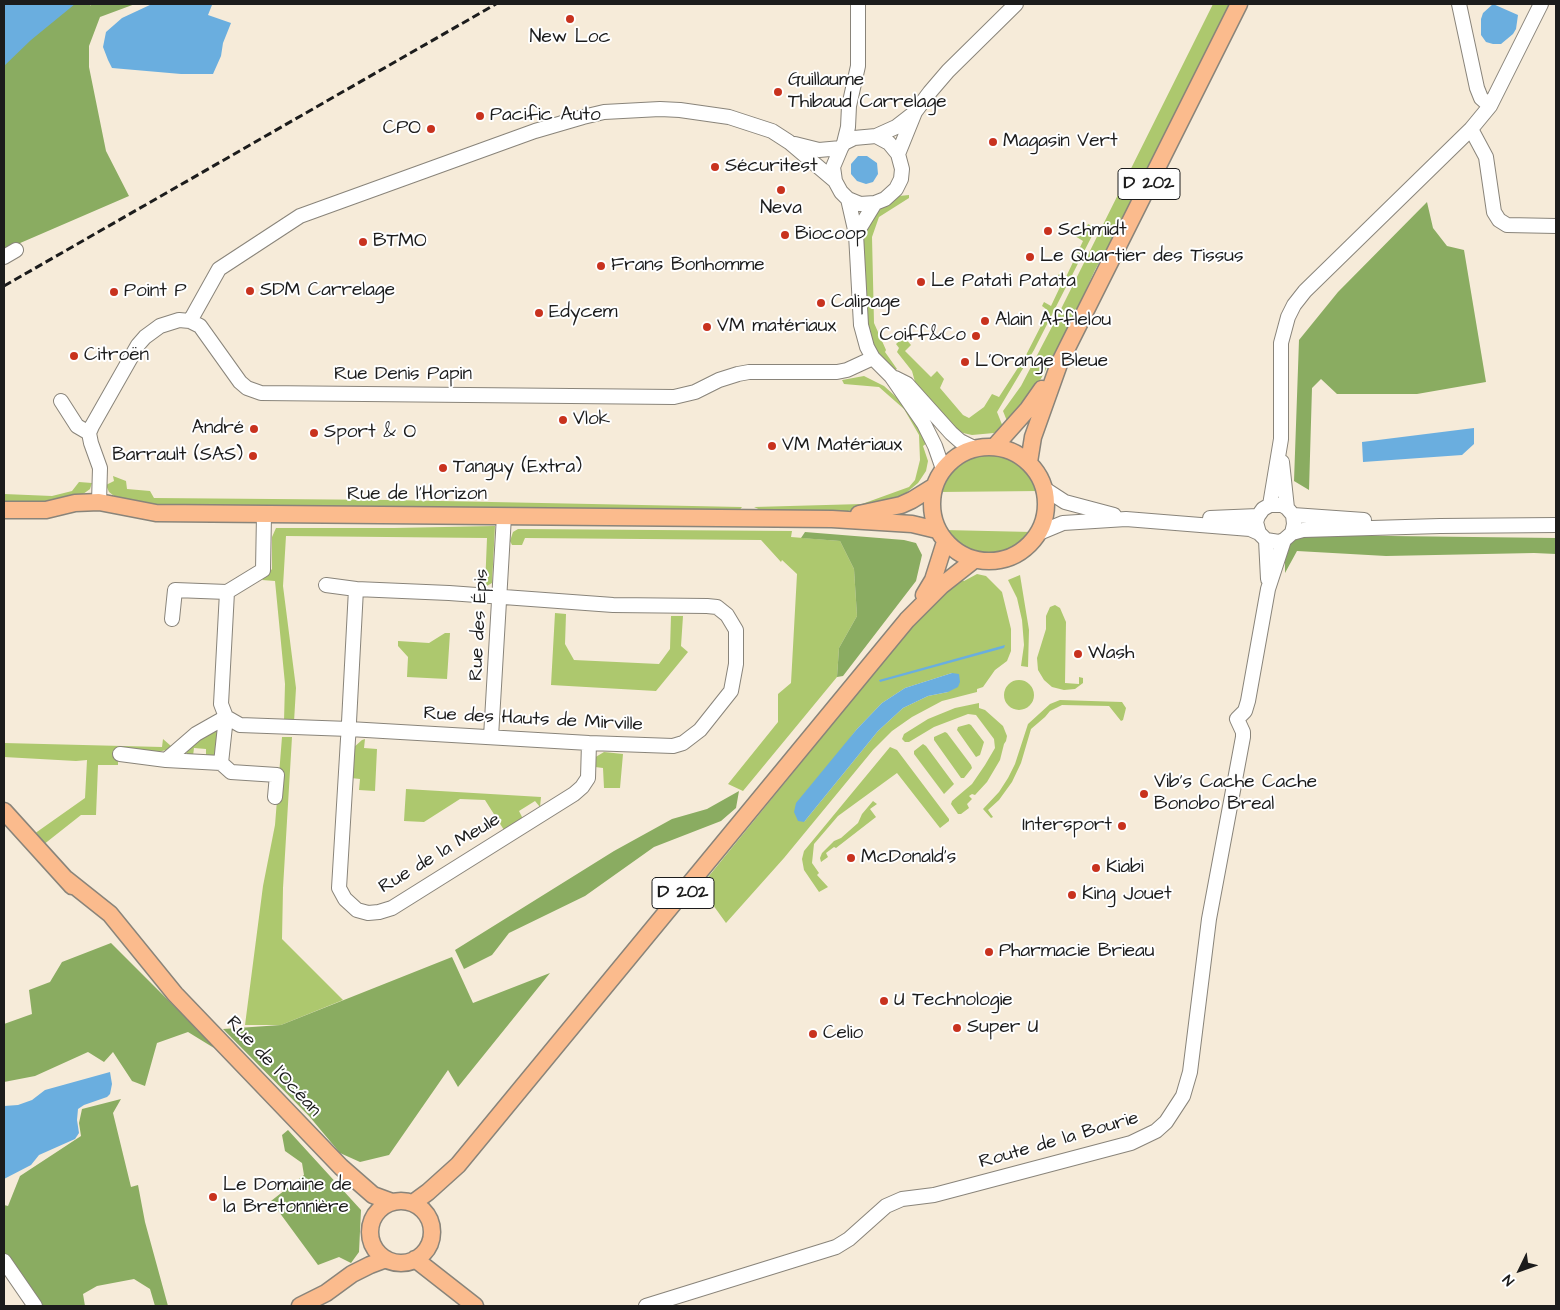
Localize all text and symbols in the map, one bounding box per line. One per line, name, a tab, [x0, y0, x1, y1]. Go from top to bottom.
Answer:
marker: New Loc	[564, 13, 576, 25]
place label: New Loc	[529, 27, 611, 49]
place label: Guillaume Thibaud Carrelage	[788, 70, 947, 114]
marker: Guillaume Thibaud Carrelage	[772, 86, 784, 98]
place label: Pacific Auto	[490, 105, 601, 127]
marker: Pacific Auto	[474, 110, 486, 122]
place label: CPO	[383, 118, 421, 140]
marker: CPO	[425, 123, 437, 135]
place label: Magasin Vert	[1003, 131, 1118, 153]
marker: Magasin Vert	[987, 136, 999, 148]
place label: Sécuritest	[725, 156, 818, 178]
marker: Sécuritest	[709, 161, 721, 173]
road number: D 202	[1118, 168, 1180, 200]
marker: Neva	[775, 184, 787, 196]
place label: Neva	[760, 198, 802, 220]
place label: Schmidt	[1058, 220, 1127, 242]
place label: Biocoop	[795, 224, 866, 246]
marker: Schmidt	[1042, 225, 1054, 237]
marker: Biocoop	[779, 229, 791, 241]
place label: BTMO	[373, 231, 427, 253]
marker: BTMO	[357, 236, 369, 248]
place label: Le Quartier des Tissus	[1040, 246, 1243, 268]
marker: Le Quartier des Tissus	[1024, 251, 1036, 263]
place label: Frans Bonhomme	[611, 255, 765, 277]
marker: Frans Bonhomme	[595, 260, 607, 272]
place label: Le Patati Patata	[931, 271, 1076, 293]
marker: Le Patati Patata	[915, 276, 927, 288]
place label: SDM Carrelage	[260, 280, 395, 302]
place label: Point P	[124, 281, 187, 303]
marker: SDM Carrelage	[244, 285, 256, 297]
marker: Point P	[108, 286, 120, 298]
place label: Calipage	[831, 292, 900, 314]
marker: Calipage	[815, 297, 827, 309]
place label: Edycem	[549, 302, 618, 324]
marker: Edycem	[533, 307, 545, 319]
place label: Alain Afflelou	[995, 310, 1111, 332]
marker: Alain Afflelou	[979, 315, 991, 327]
place label: VM matériaux	[717, 316, 836, 338]
marker: VM matériaux	[701, 321, 713, 333]
place label: Coiff&Co	[880, 325, 966, 347]
marker: Coiff&Co	[970, 330, 982, 342]
place label: Citroën	[84, 345, 149, 367]
marker: Citroën	[68, 350, 80, 362]
place label: L'Orange Bleue	[975, 351, 1108, 373]
marker: L'Orange Bleue	[959, 356, 971, 368]
street label: Rue Denis Papin	[334, 364, 472, 386]
place label: Vlok	[573, 409, 610, 431]
marker: Vlok	[557, 414, 569, 426]
place label: André	[192, 418, 244, 440]
place label: Sport & O	[324, 422, 416, 444]
marker: André	[248, 423, 260, 435]
marker: Sport & O	[308, 427, 320, 439]
place label: VM Matériaux	[782, 435, 902, 457]
marker: VM Matériaux	[766, 440, 778, 452]
place label: Barrault (SAS)	[112, 445, 243, 467]
marker: Barrault (SAS)	[247, 450, 259, 462]
place label: Tanguy (Extra)	[453, 457, 582, 479]
marker: Tanguy (Extra)	[437, 462, 449, 474]
street label: Rue de l'Horizon	[347, 484, 487, 506]
street label: Rue des Épis	[466, 568, 494, 682]
place label: Wash	[1088, 643, 1134, 665]
marker: Wash	[1072, 648, 1084, 660]
street label: Rue des Hauts de Mirville	[423, 703, 643, 737]
place label: Vib's Cache Cache Bonobo Breal	[1154, 772, 1317, 816]
marker: Vib's Cache Cache Bonobo Breal	[1138, 788, 1150, 800]
street label: Rue de la Meule	[375, 809, 505, 899]
place label: Intersport	[1022, 815, 1112, 837]
marker: Intersport	[1116, 820, 1128, 832]
place label: McDonald's	[861, 847, 956, 869]
marker: McDonald's	[845, 852, 857, 864]
place label: Kiabi	[1106, 857, 1144, 879]
marker: Kiabi	[1090, 862, 1102, 874]
road number: D 202	[652, 878, 714, 908]
place label: King Jouet	[1082, 884, 1172, 906]
marker: King Jouet	[1066, 889, 1078, 901]
place label: Pharmacie Brieau	[999, 941, 1154, 963]
marker: Pharmacie Brieau	[983, 946, 995, 958]
place label: U Technologie	[894, 990, 1013, 1012]
marker: U Technologie	[878, 995, 890, 1007]
street label: Rue de l'Océan	[221, 1012, 325, 1122]
place label: Super U	[967, 1017, 1038, 1039]
marker: Super U	[951, 1022, 963, 1034]
place label: Celio	[823, 1023, 863, 1045]
marker: Celio	[807, 1028, 819, 1040]
street label: Route de la Bourie	[977, 1107, 1141, 1175]
place label: Le Domaine de la Bretonnière	[223, 1175, 352, 1219]
marker: Le Domaine de la Bretonnière	[207, 1191, 219, 1203]
north arrow	[1495, 1245, 1545, 1295]
text: N	[1498, 1270, 1519, 1290]

